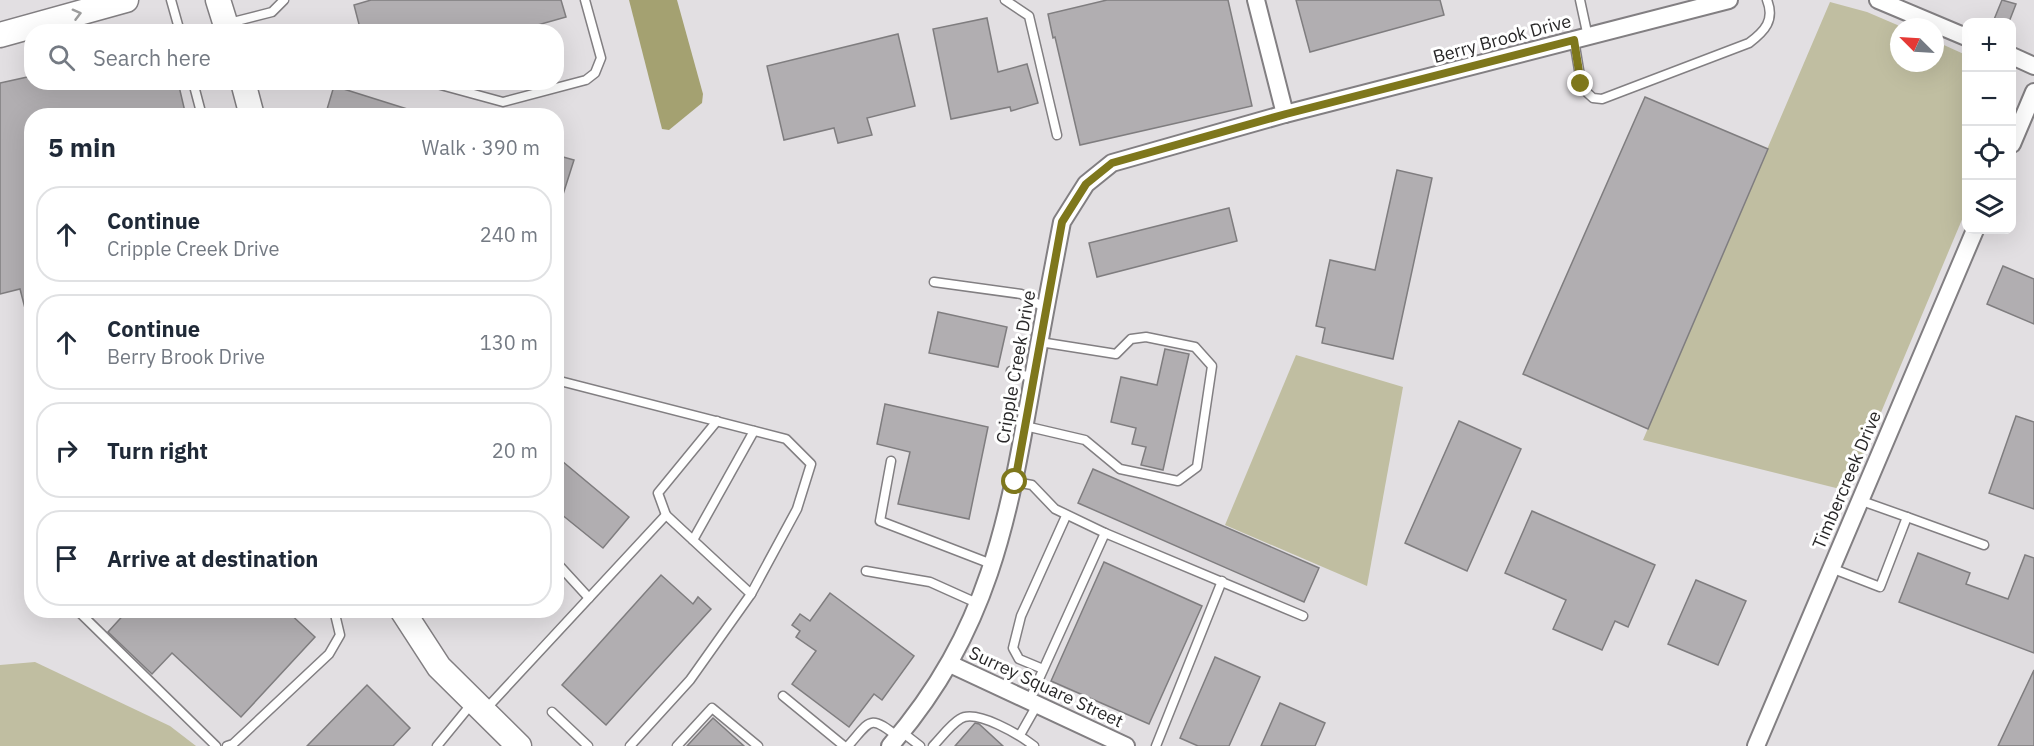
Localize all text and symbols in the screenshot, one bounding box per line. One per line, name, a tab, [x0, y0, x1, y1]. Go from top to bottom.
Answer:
one-way arrow	[72, 8, 82, 21]
street label: Berry Brook Drive	[1430, 9, 1574, 68]
north arrow	[1890, 18, 1944, 72]
map controls	[1962, 18, 2016, 234]
button: +	[1962, 18, 2016, 72]
search box	[24, 24, 564, 90]
icon: search	[45, 41, 78, 74]
text: Search here	[93, 43, 211, 72]
route end	[1567, 70, 1593, 96]
button: −	[1962, 72, 2016, 126]
button: locate	[1962, 126, 2016, 180]
text: 5 min	[48, 130, 116, 164]
text: Walk · 390 m	[422, 134, 540, 161]
button: layers	[1962, 180, 2016, 234]
text: Continue	[107, 206, 200, 235]
icon: ahead	[50, 218, 83, 251]
text: 240 m	[480, 221, 538, 248]
text: Cripple Creek Drive	[107, 235, 279, 262]
street label: Cripple Creek Drive	[991, 288, 1040, 445]
text: Continue	[107, 314, 200, 343]
icon: ahead	[50, 326, 83, 359]
text: 130 m	[480, 329, 538, 356]
text: Berry Brook Drive	[107, 343, 265, 370]
street label: Timbercreek Drive	[1807, 407, 1886, 553]
icon: right	[50, 434, 83, 467]
text: Turn right	[107, 436, 208, 465]
text: 20 m	[492, 437, 538, 464]
route start	[1001, 468, 1027, 494]
icon: arrive	[50, 542, 83, 575]
text: Arrive at destination	[107, 544, 318, 573]
street label: Surrey Square Street	[965, 641, 1127, 732]

